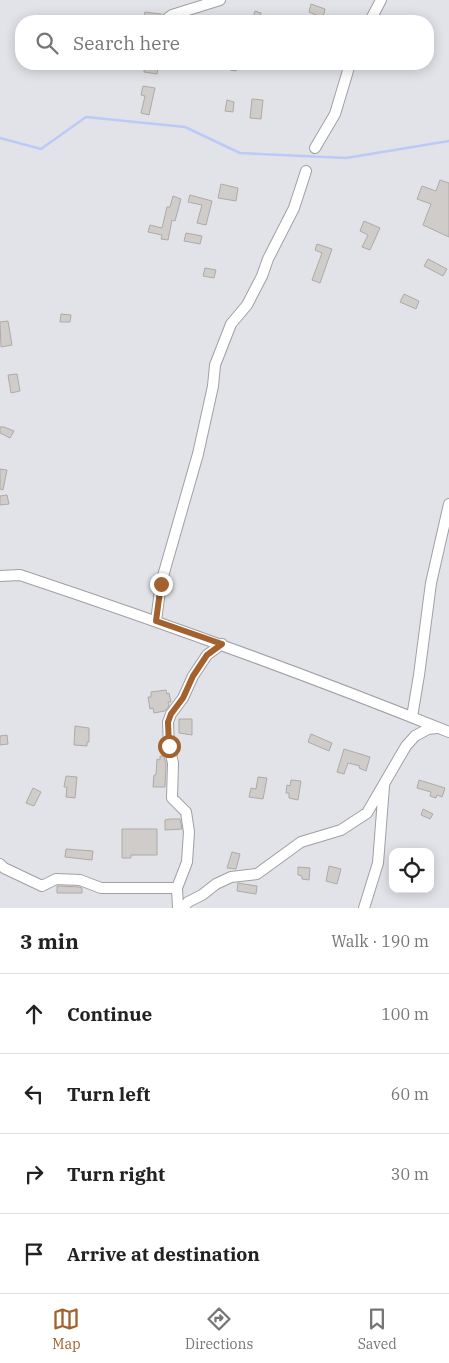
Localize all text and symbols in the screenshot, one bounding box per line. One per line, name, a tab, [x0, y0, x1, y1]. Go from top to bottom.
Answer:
search box	[15, 15, 434, 70]
icon: search	[33, 29, 61, 57]
text: Search here	[73, 31, 180, 55]
route end	[150, 573, 173, 596]
route start	[158, 735, 181, 758]
map controls	[389, 848, 434, 893]
button: locate	[389, 848, 434, 893]
text: 3 min	[20, 927, 79, 955]
text: Walk · 190 m	[331, 931, 429, 951]
icon: ahead	[20, 1000, 48, 1028]
text: Continue	[67, 1002, 152, 1026]
text: 100 m	[381, 1004, 429, 1024]
icon: left	[20, 1080, 48, 1108]
text: Turn left	[67, 1082, 150, 1106]
text: 60 m	[391, 1084, 429, 1104]
icon: right	[20, 1160, 48, 1188]
text: Turn right	[67, 1162, 165, 1186]
text: 30 m	[391, 1164, 429, 1184]
icon: arrive	[20, 1240, 48, 1268]
text: Arrive at destination	[67, 1242, 260, 1266]
tab: Map	[52, 1305, 81, 1353]
tab: Directions	[185, 1305, 253, 1353]
tab: Saved	[358, 1305, 397, 1353]

